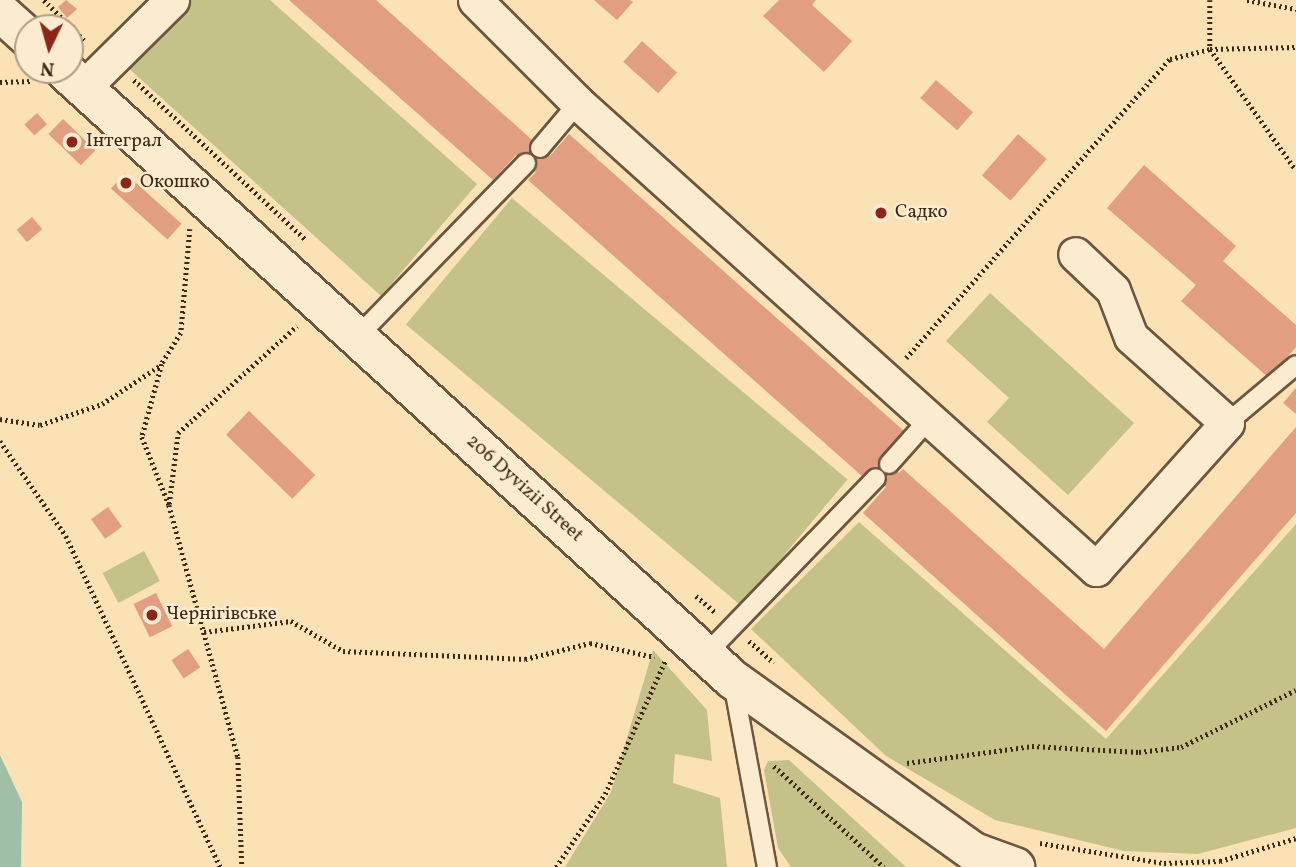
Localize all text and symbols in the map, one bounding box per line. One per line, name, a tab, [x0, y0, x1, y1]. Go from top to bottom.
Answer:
north arrow	[14, 14, 84, 84]
text: N	[39, 54, 55, 81]
place label: Інтеграл	[86, 131, 162, 153]
marker: Інтеграл	[64, 134, 80, 150]
place label: Окошко	[140, 172, 210, 194]
marker: Окошко	[118, 175, 134, 191]
place label: Садко	[895, 202, 948, 224]
marker: Садко	[873, 205, 889, 221]
street label: 206 Dyvizii Street	[461, 430, 587, 548]
place label: Чернігівське	[166, 604, 277, 626]
marker: Чернігівське	[144, 607, 160, 623]

